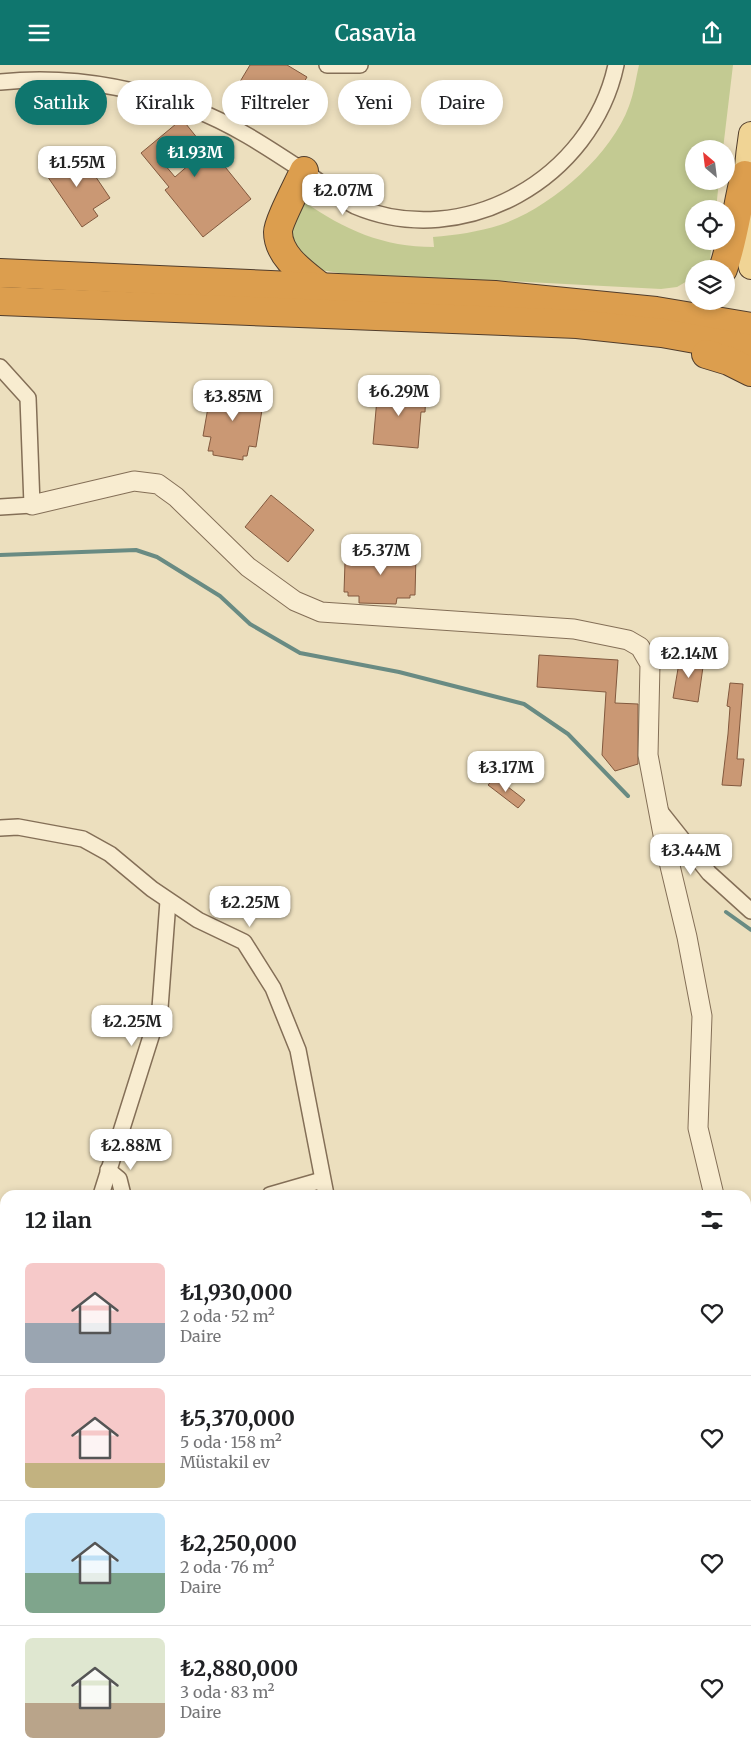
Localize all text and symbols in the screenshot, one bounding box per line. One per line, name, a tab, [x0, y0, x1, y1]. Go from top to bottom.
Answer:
icon: menu	[25, 19, 53, 47]
text: Casavia	[335, 19, 416, 47]
icon: share	[698, 19, 726, 47]
chip: Satılık	[15, 80, 107, 125]
chip: Kiralık	[117, 80, 212, 125]
chip: Filtreler	[222, 80, 328, 125]
chip: Yeni	[338, 80, 411, 125]
chip: Daire	[421, 80, 503, 125]
pin: ₺1.93M	[154, 135, 236, 178]
north arrow	[685, 140, 735, 190]
map controls	[685, 140, 735, 310]
text: ₺1.93M	[167, 142, 223, 162]
pin: ₺1.55M	[36, 145, 118, 188]
text: ₺1.55M	[49, 152, 105, 172]
pin: ₺2.07M	[302, 173, 384, 216]
text: ₺2.07M	[313, 180, 373, 200]
button: locate	[685, 200, 735, 250]
button: layers	[685, 260, 735, 310]
pin: ₺6.29M	[358, 375, 440, 417]
pin: ₺3.85M	[192, 379, 274, 422]
text: ₺6.29M	[369, 381, 429, 401]
text: ₺3.85M	[204, 386, 262, 406]
pin: ₺5.37M	[340, 533, 422, 576]
text: ₺5.37M	[352, 540, 410, 560]
pin: ₺2.14M	[648, 637, 730, 679]
text: ₺2.14M	[660, 643, 718, 663]
pin: ₺3.17M	[465, 751, 547, 793]
text: ₺3.17M	[478, 757, 534, 777]
pin: ₺3.44M	[650, 833, 732, 876]
text: ₺3.44M	[661, 840, 721, 860]
pin: ₺2.25M	[209, 885, 291, 928]
text: ₺2.25M	[220, 892, 280, 912]
pin: ₺2.25M	[91, 1005, 173, 1047]
text: ₺2.25M	[102, 1011, 162, 1031]
pin: ₺2.88M	[90, 1129, 172, 1171]
text: ₺2.88M	[101, 1135, 161, 1155]
icon: filters	[698, 1206, 726, 1234]
text: 12 ilan	[25, 1207, 92, 1234]
text: ₺1,930,000	[180, 1279, 292, 1306]
icon: home	[65, 1283, 125, 1343]
icon: heart	[698, 1299, 726, 1327]
text: 2 oda · 52 m²	[180, 1306, 275, 1326]
text: Daire	[180, 1326, 221, 1346]
text: ₺5,370,000	[180, 1405, 295, 1432]
icon: home	[65, 1408, 125, 1468]
icon: heart	[698, 1424, 726, 1452]
text: 5 oda · 158 m²	[180, 1432, 282, 1452]
text: Müstakil ev	[180, 1452, 270, 1472]
text: ₺2,250,000	[180, 1530, 297, 1557]
icon: home	[65, 1533, 125, 1593]
icon: heart	[698, 1549, 726, 1577]
text: 2 oda · 76 m²	[180, 1557, 274, 1577]
text: Daire	[180, 1577, 221, 1597]
text: ₺2,880,000	[180, 1655, 298, 1682]
icon: home	[65, 1658, 125, 1718]
icon: heart	[698, 1674, 726, 1702]
text: 3 oda · 83 m²	[180, 1682, 274, 1702]
text: Daire	[180, 1702, 221, 1722]

